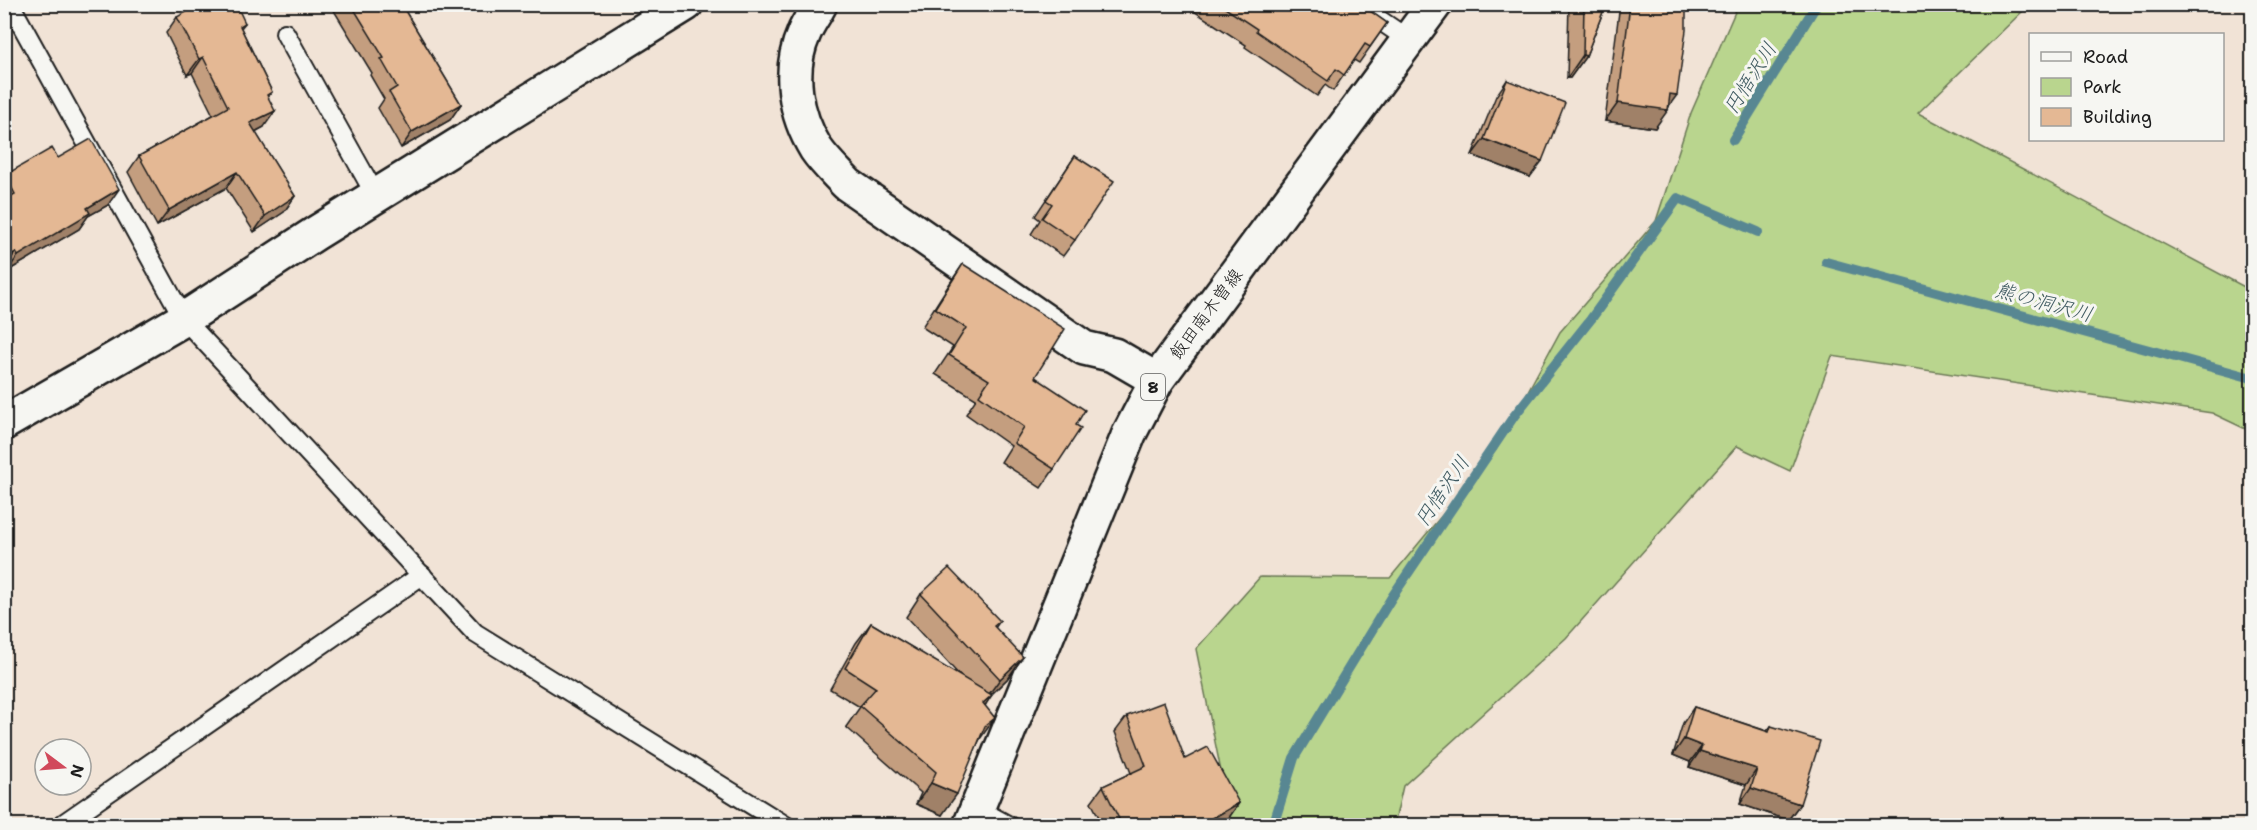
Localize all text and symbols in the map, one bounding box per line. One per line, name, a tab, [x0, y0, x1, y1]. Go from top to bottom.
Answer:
legend	[2029, 33, 2224, 141]
water label: 円悟沢川	[1718, 37, 1782, 119]
text: Road	[2083, 45, 2128, 69]
text: Park	[2083, 75, 2122, 99]
text: Building	[2083, 105, 2152, 129]
street label: 飯田南木曽線	[1164, 264, 1248, 364]
water label: 熊の洞沢川	[1992, 277, 2096, 327]
road number: 8	[1141, 374, 1165, 400]
water label: 円悟沢川	[1409, 451, 1475, 531]
north arrow	[33, 737, 93, 797]
text: N	[65, 762, 89, 780]

